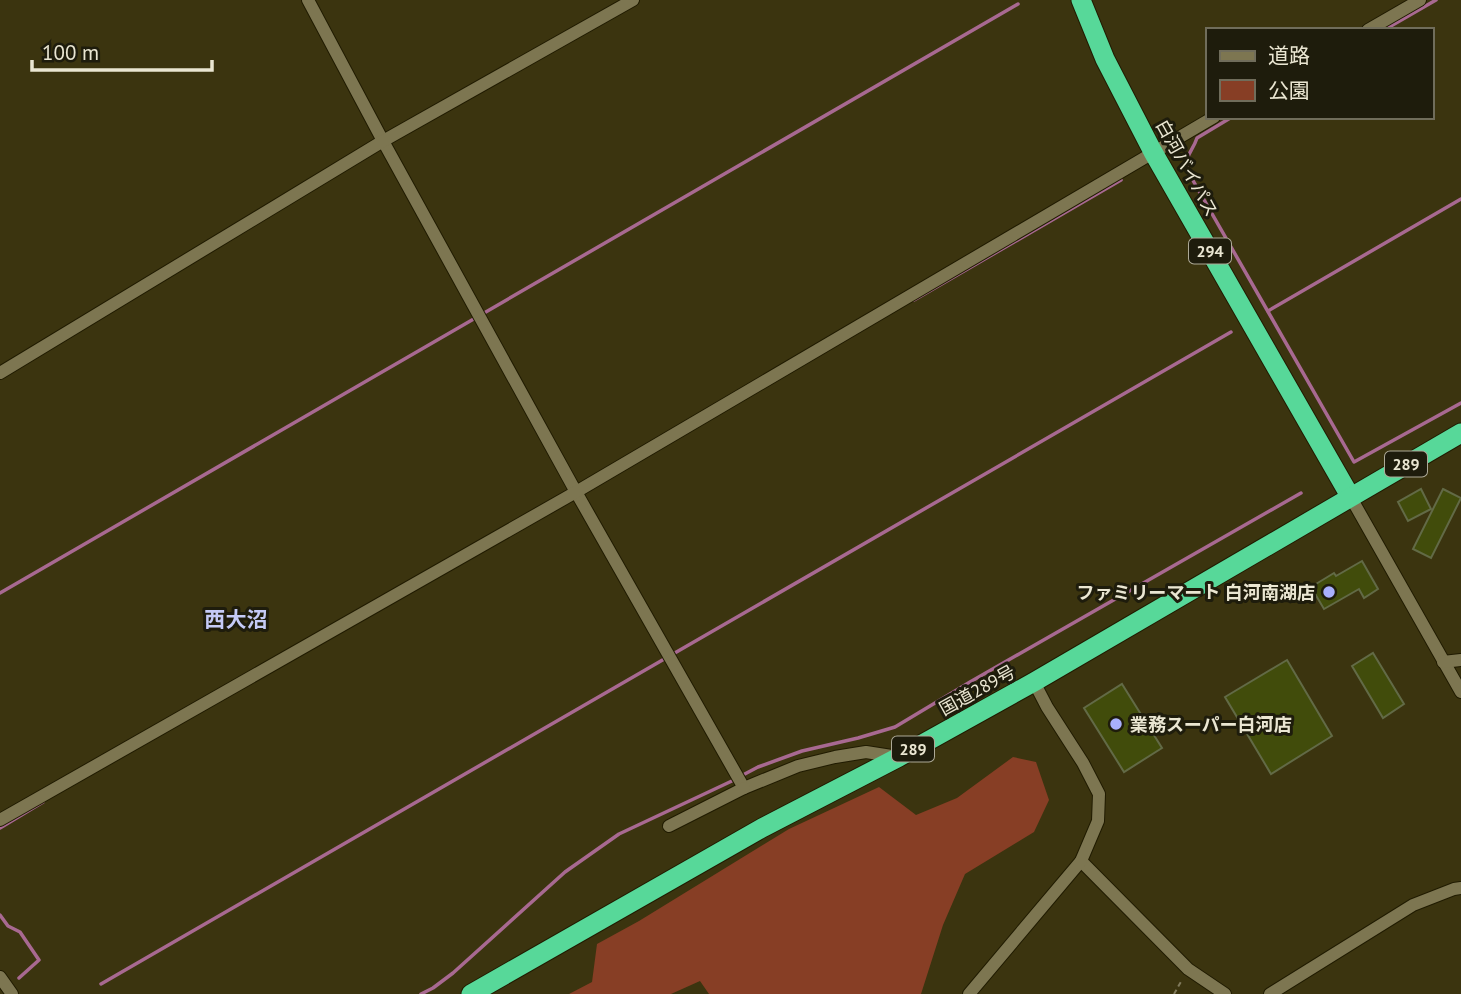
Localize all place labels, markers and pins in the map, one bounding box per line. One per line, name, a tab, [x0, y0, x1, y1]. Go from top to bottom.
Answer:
place label: ファミリーマート 白河南湖店	[1076, 581, 1315, 604]
marker: ファミリーマート 白河南湖店	[1321, 584, 1337, 600]
place label: 業務スーパー白河店	[1130, 713, 1292, 736]
marker: 業務スーパー白河店	[1108, 716, 1124, 732]

